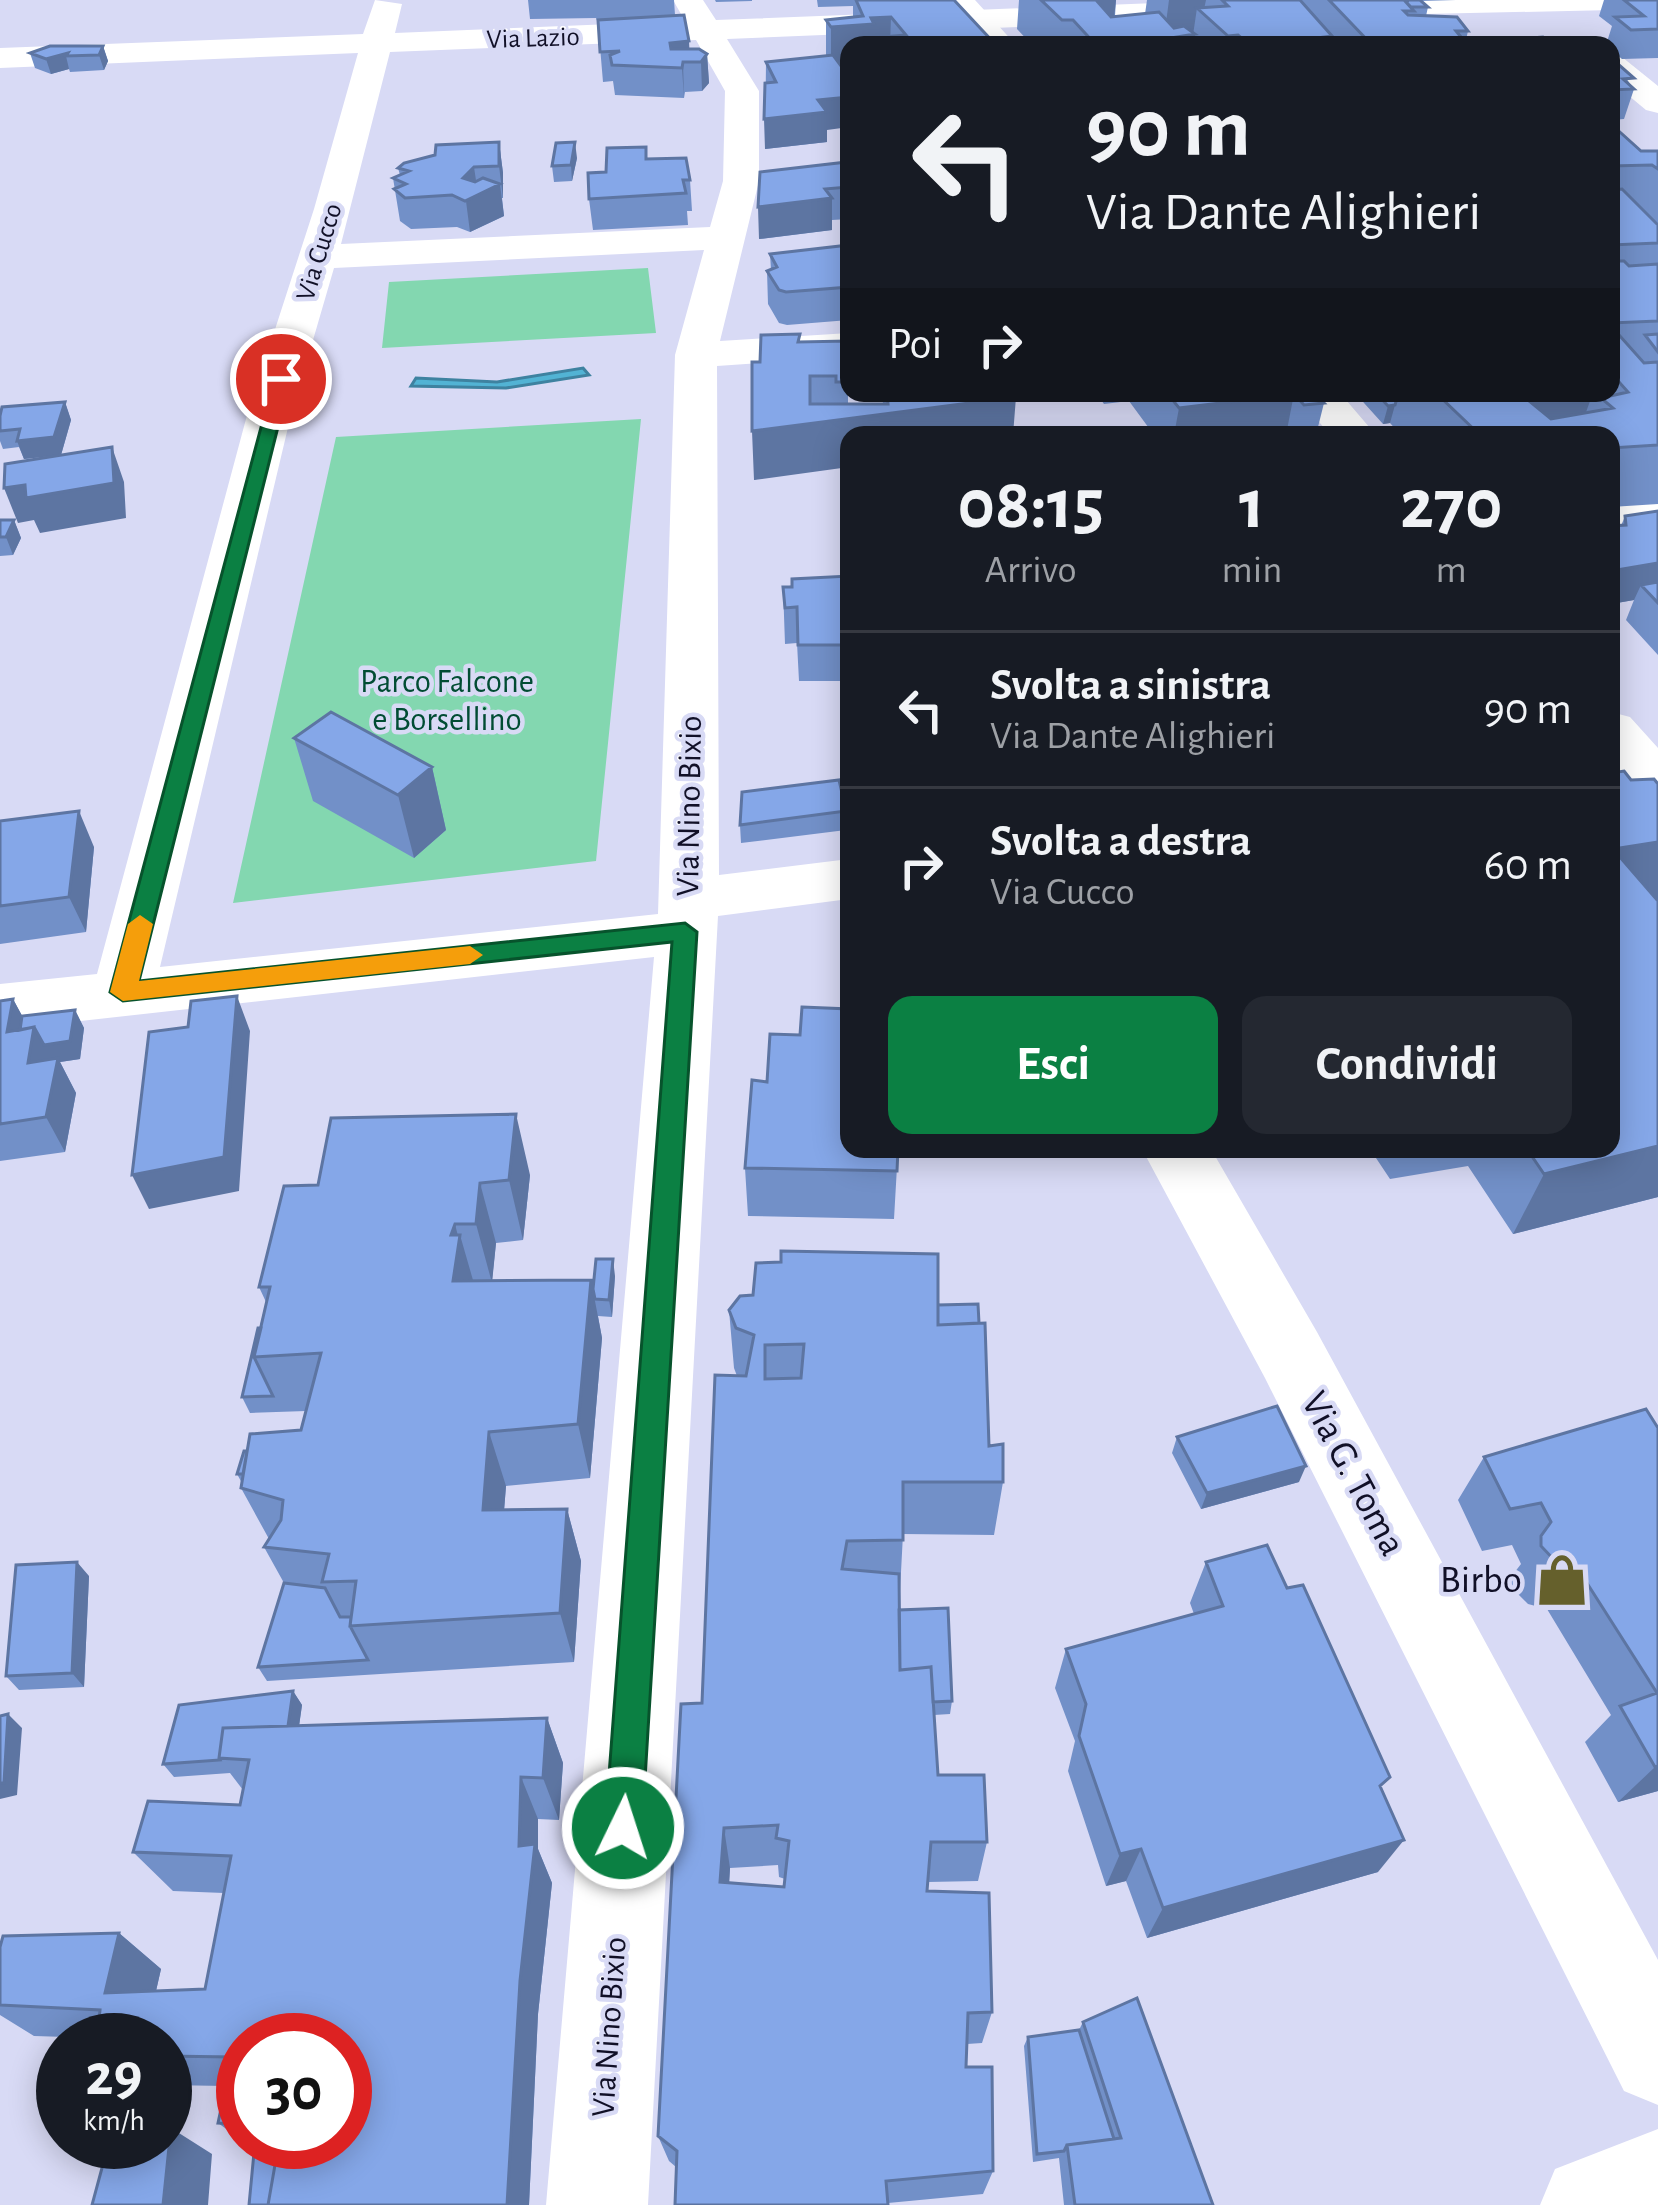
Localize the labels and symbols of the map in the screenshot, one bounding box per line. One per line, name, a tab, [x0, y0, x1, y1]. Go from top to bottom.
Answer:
street label: Via Lazio	[486, 23, 580, 53]
street label: Via Cucco	[291, 200, 347, 304]
pin	[230, 328, 332, 430]
park label: Parco Falcone e Borsellino	[360, 666, 534, 737]
street label: Via Nino Bixio	[672, 715, 708, 897]
street label: Via G. Toma	[1294, 1386, 1412, 1562]
shop icon: Birbo	[1533, 1551, 1591, 1609]
place label: Birbo	[1440, 1561, 1522, 1600]
position arrow	[560, 1765, 686, 1891]
street label: Via Nino Bixio	[587, 1936, 633, 2118]
speed limit sign: 30	[216, 2013, 372, 2169]

